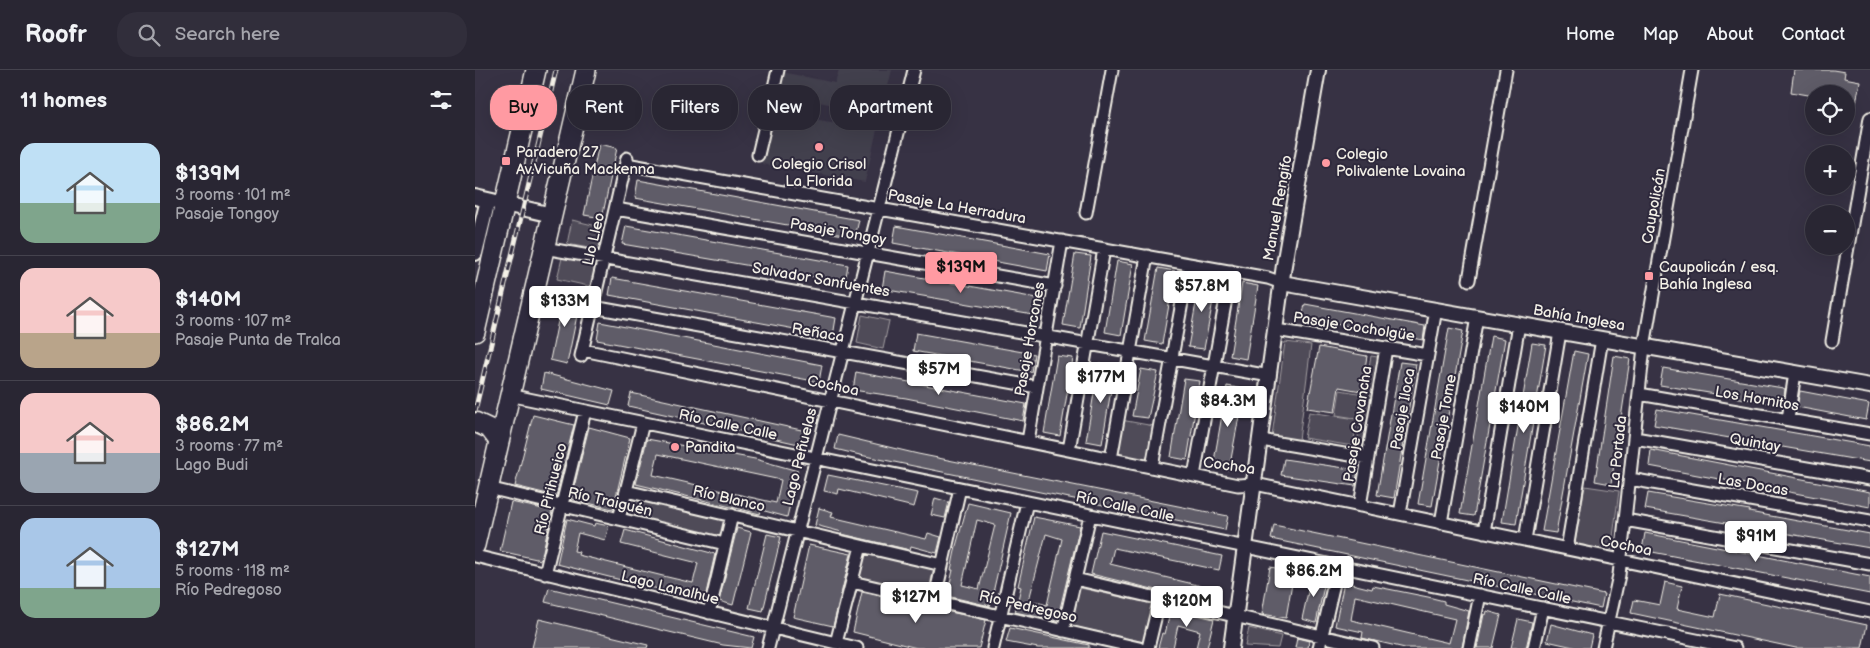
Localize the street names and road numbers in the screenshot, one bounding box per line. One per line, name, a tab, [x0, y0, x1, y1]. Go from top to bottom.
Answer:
street label: Manuel Rengifo	[1259, 154, 1297, 262]
street label: Caupolicán	[1638, 167, 1670, 245]
street label: Pasaje La Herradura	[886, 185, 1028, 229]
street label: Llo Lleo	[579, 211, 609, 267]
street label: Pasaje Tongoy	[788, 214, 888, 250]
street label: Salvador Sanfuentes	[751, 259, 892, 302]
street label: Pasaje Horcones	[1011, 280, 1049, 398]
street label: Bahía Inglesa	[1532, 301, 1626, 335]
street label: Pasaje Cocholgüe	[1292, 308, 1416, 346]
street label: Reñaca	[790, 319, 846, 347]
street label: Pasaje Covancha	[1339, 364, 1377, 484]
street label: Pasaje Iloca	[1386, 367, 1420, 451]
street label: Cochoa	[805, 371, 861, 401]
street label: Pasaje Tome	[1427, 373, 1461, 461]
street label: Los Hornitos	[1713, 382, 1801, 416]
street label: Río Calle Calle	[677, 405, 779, 445]
street label: Lago Peñuelas	[779, 405, 822, 508]
street label: La Portada	[1605, 415, 1631, 489]
street label: Quintay	[1728, 429, 1782, 457]
street label: Río Pirihueico	[530, 441, 572, 537]
street label: Cochoa	[1202, 453, 1256, 479]
street label: Las Docas	[1716, 469, 1790, 501]
street label: Río Blanco	[691, 481, 767, 517]
street label: Río Traiguén	[566, 483, 654, 521]
street label: Río Calle Calle	[1074, 487, 1176, 527]
street label: Cochoa	[1598, 531, 1654, 561]
street label: Lago Lanalhue	[619, 567, 721, 609]
street label: Río Calle Calle	[1471, 569, 1573, 609]
street label: Río Pedregoso	[977, 586, 1079, 628]

